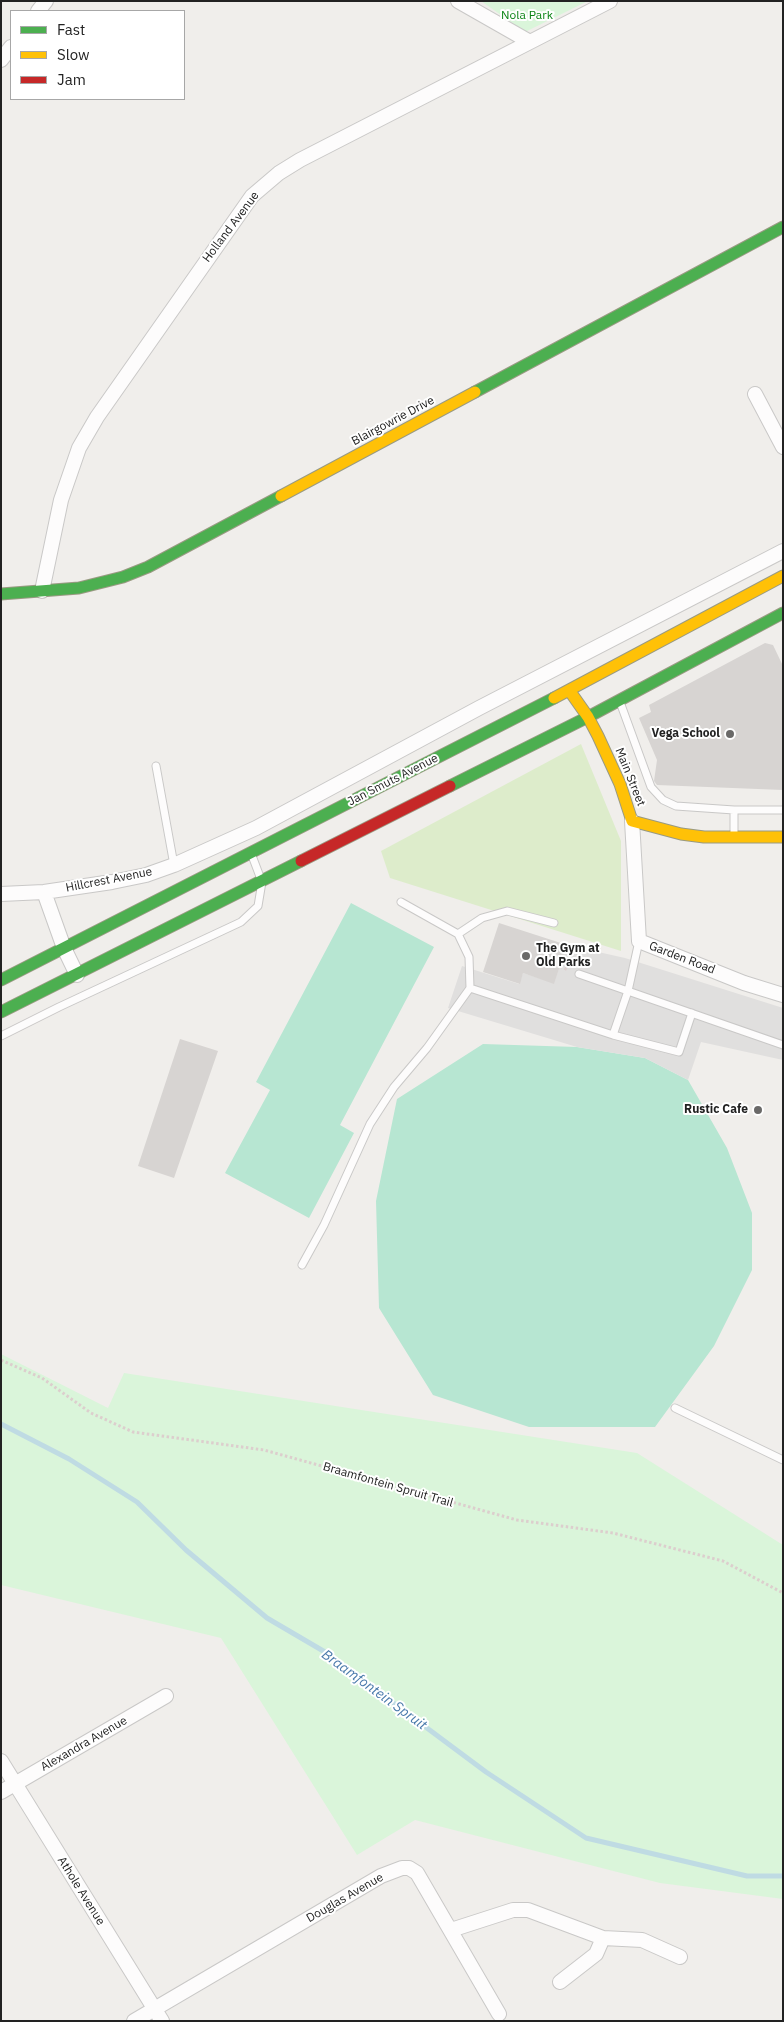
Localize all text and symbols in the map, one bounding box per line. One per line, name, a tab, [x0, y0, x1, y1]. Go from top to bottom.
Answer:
park label: Nola Park	[501, 9, 553, 23]
legend	[10, 10, 185, 100]
text: Fast	[57, 20, 85, 39]
text: Slow	[57, 45, 90, 64]
text: Jam	[57, 70, 86, 89]
street label: Holland Avenue	[200, 189, 262, 265]
street label: Blairgowrie Drive	[349, 393, 437, 449]
place label: Vega School	[652, 727, 720, 741]
marker: Vega School	[724, 728, 736, 740]
street label: Main Street	[612, 746, 648, 808]
street label: Jan Smuts Avenue	[345, 751, 441, 809]
street label: Hillcrest Avenue	[65, 865, 153, 895]
street label: Garden Road	[647, 939, 717, 977]
place label: The Gym at Old Parks	[536, 942, 600, 970]
marker: The Gym at Old Parks	[520, 950, 532, 962]
place label: Rustic Cafe	[684, 1103, 748, 1117]
marker: Rustic Cafe	[752, 1104, 764, 1116]
street label: Braamfontein Spruit Trail	[321, 1459, 455, 1511]
water label: Braamfontein Spruit	[318, 1646, 430, 1734]
street label: Alexandra Avenue	[38, 1713, 130, 1775]
street label: Athole Avenue	[54, 1854, 108, 1928]
street label: Douglas Avenue	[304, 1870, 386, 1926]

